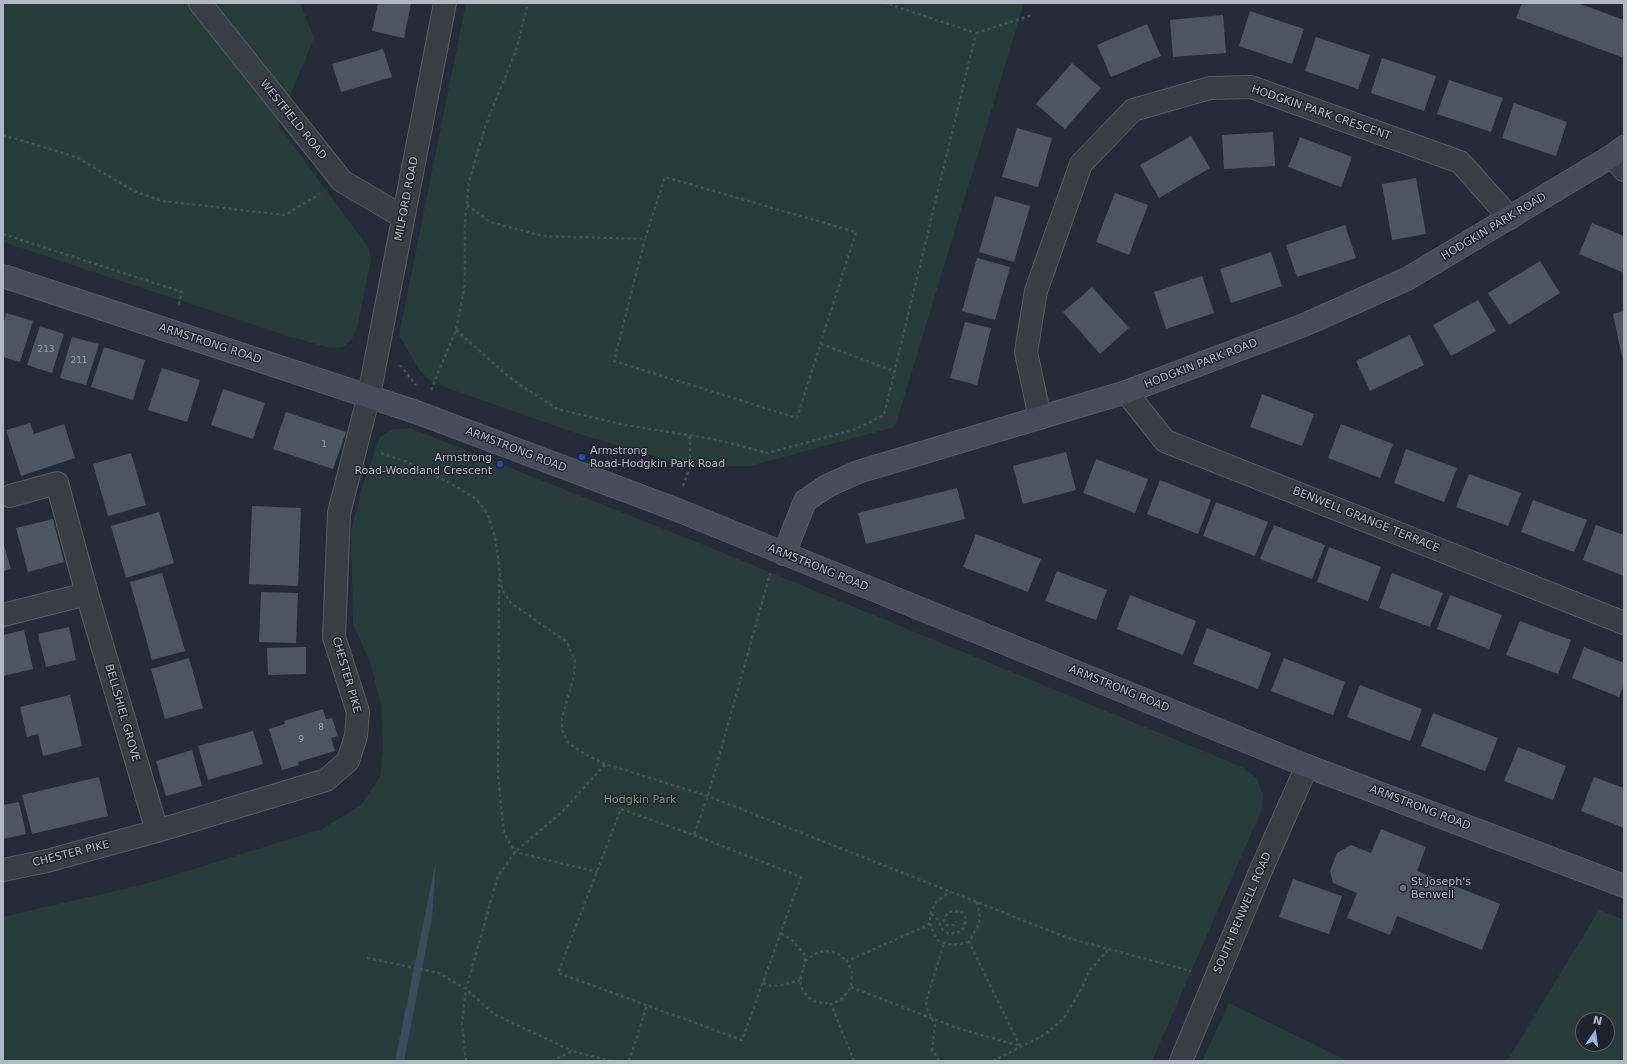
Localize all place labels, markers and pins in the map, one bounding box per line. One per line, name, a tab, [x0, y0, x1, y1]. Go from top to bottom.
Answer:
place label: Armstrong Road-Hodgkin Park Road	[590, 444, 725, 470]
place label: Armstrong Road-Woodland Crescent	[354, 451, 492, 477]
marker: Armstrong Road-Hodgkin Park Road	[577, 452, 587, 462]
marker: Armstrong Road-Woodland Crescent	[495, 459, 505, 469]
place label: St Joseph's Benwell	[1411, 875, 1471, 901]
marker: St Joseph's Benwell	[1398, 883, 1408, 893]

